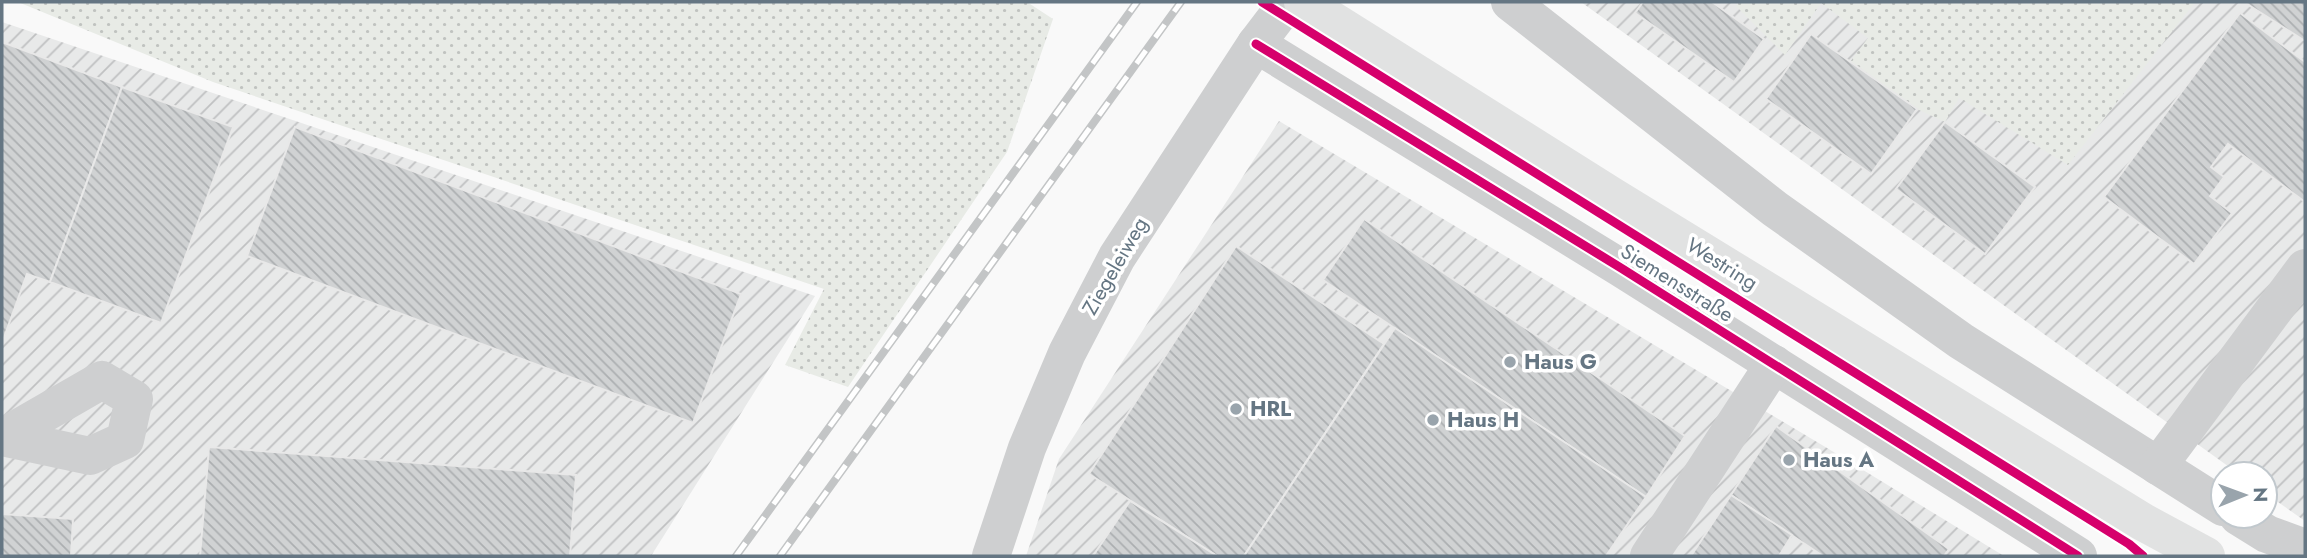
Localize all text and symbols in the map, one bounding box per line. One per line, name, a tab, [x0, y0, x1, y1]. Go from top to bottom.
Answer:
street label: Ziegeleiweg	[1075, 212, 1155, 320]
street label: Westring	[1681, 230, 1763, 298]
street label: Siemensstraße	[1615, 236, 1739, 330]
place label: Haus G	[1524, 347, 1597, 377]
marker: Haus G	[1502, 354, 1518, 370]
place label: HRL	[1250, 394, 1291, 424]
marker: HRL	[1228, 401, 1244, 417]
place label: Haus H	[1447, 405, 1519, 435]
marker: Haus H	[1425, 412, 1441, 428]
place label: Haus A	[1803, 445, 1875, 475]
marker: Haus A	[1781, 452, 1797, 468]
north arrow	[2209, 460, 2279, 530]
text: N	[2247, 487, 2274, 502]

